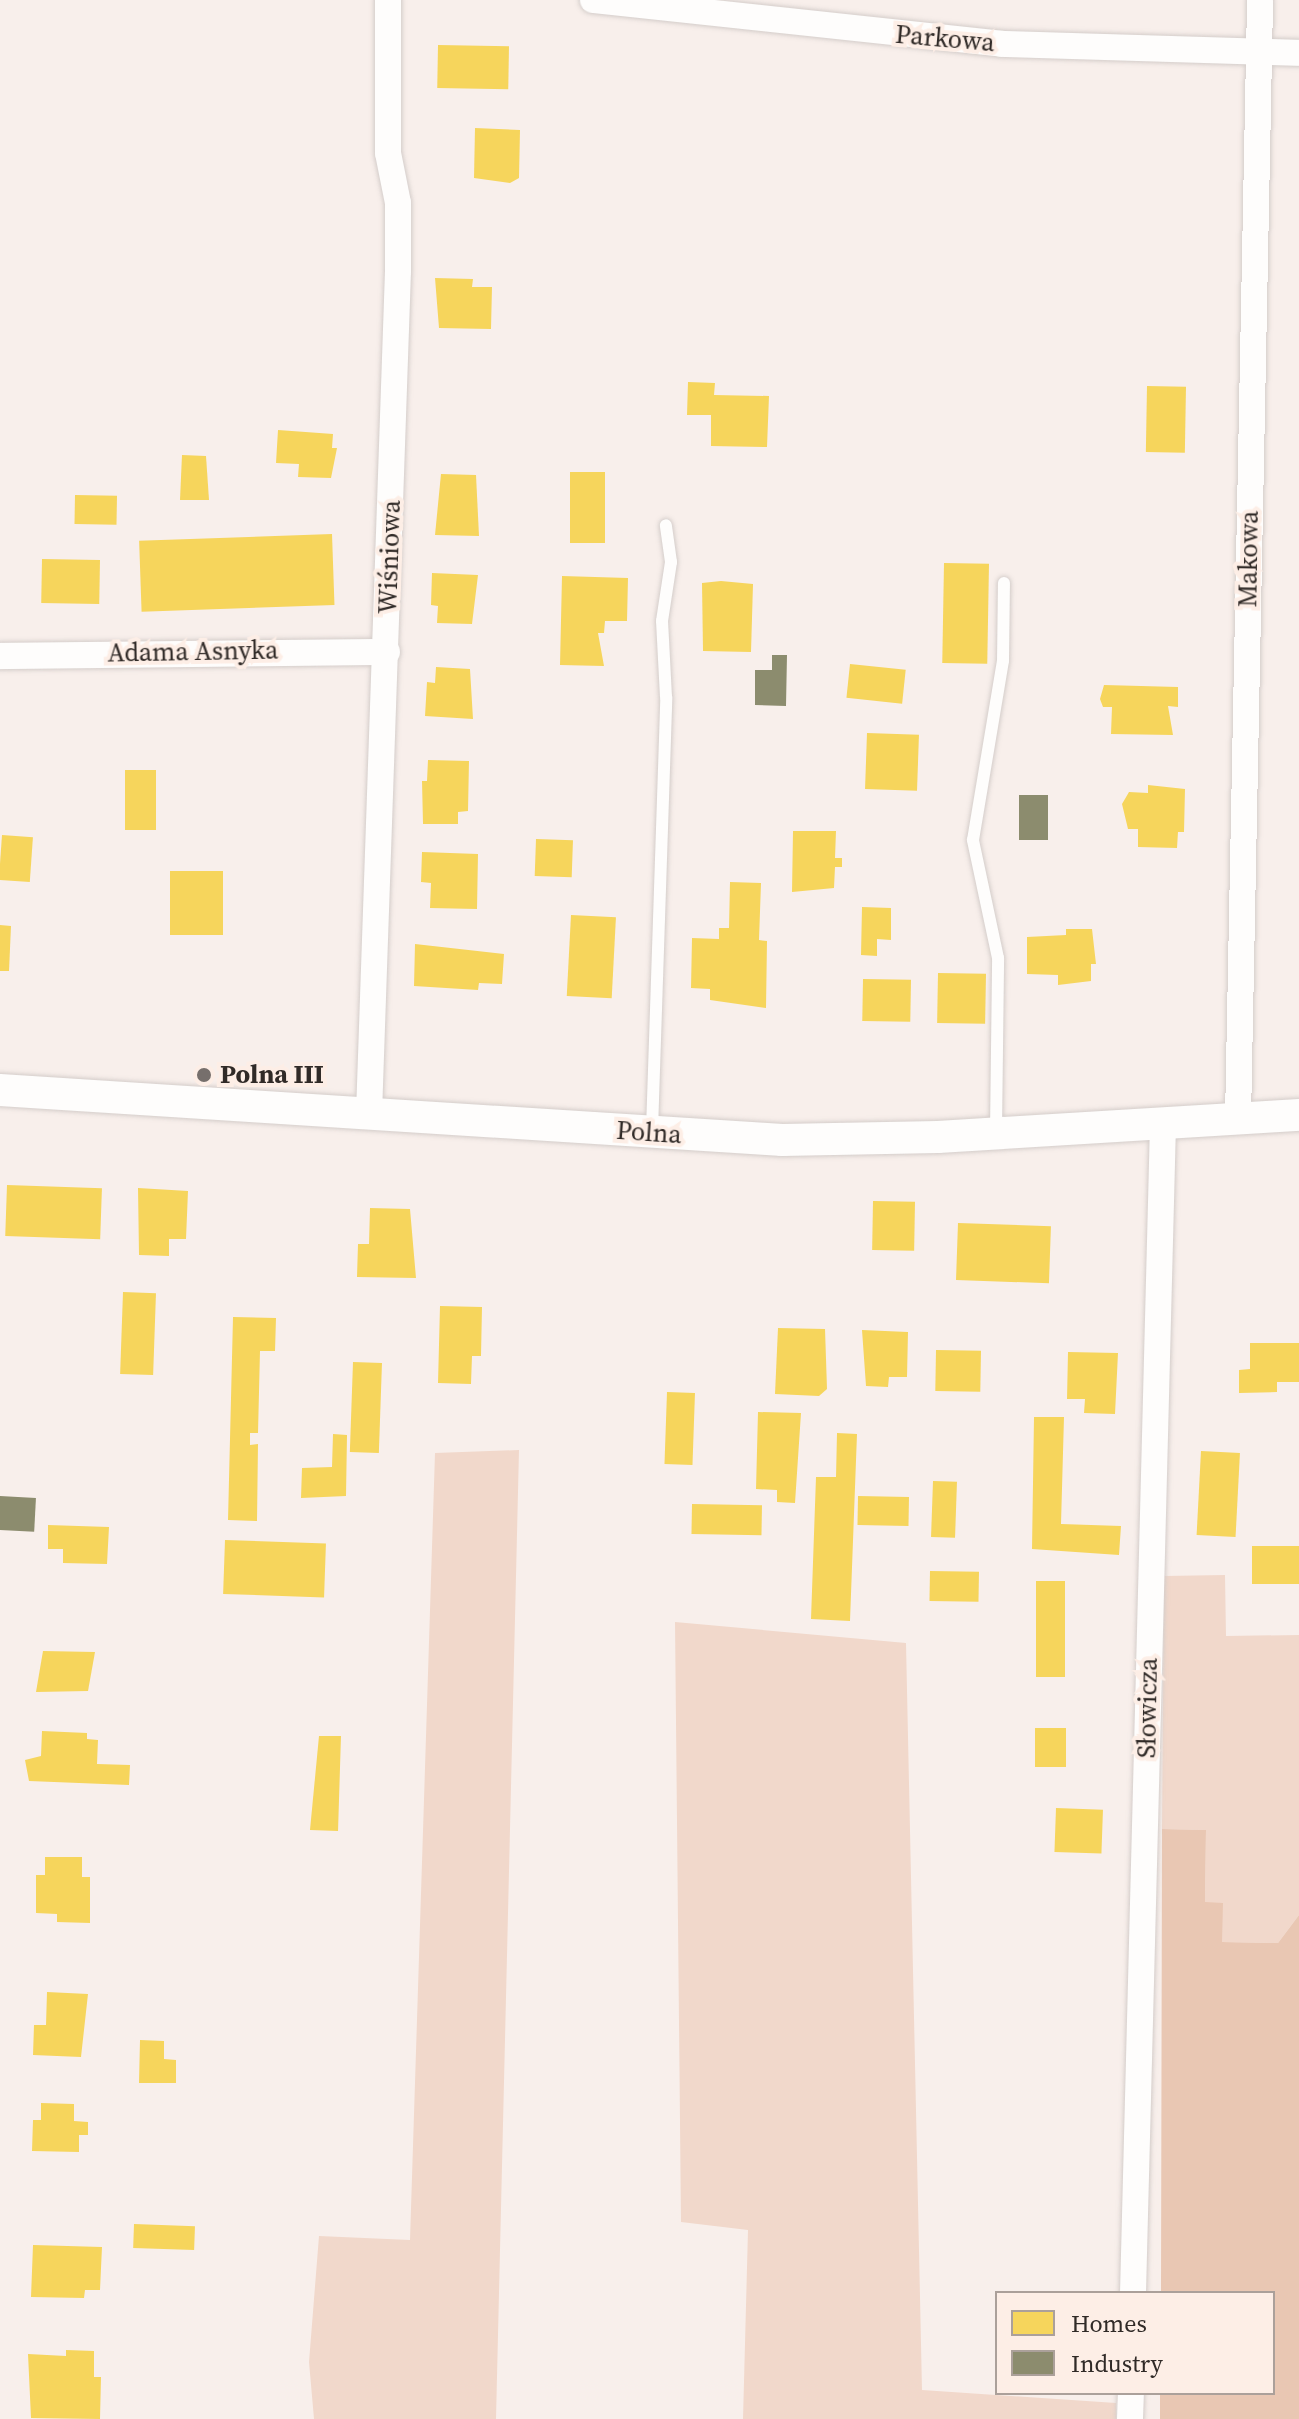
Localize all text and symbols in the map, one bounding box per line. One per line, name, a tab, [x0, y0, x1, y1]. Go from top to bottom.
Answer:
street label: Parkowa	[894, 19, 996, 59]
street label: Wiśniowa	[372, 500, 408, 614]
street label: Makowa	[1233, 510, 1265, 608]
street label: Adama Asnyka	[107, 635, 279, 669]
place label: Polna III	[220, 1059, 324, 1091]
marker: Polna III	[195, 1066, 213, 1084]
street label: Polna	[615, 1115, 683, 1151]
street label: Słowicza	[1132, 1658, 1164, 1758]
legend	[995, 2291, 1275, 2395]
text: Homes	[1071, 2307, 1147, 2340]
text: Industry	[1071, 2347, 1163, 2380]

